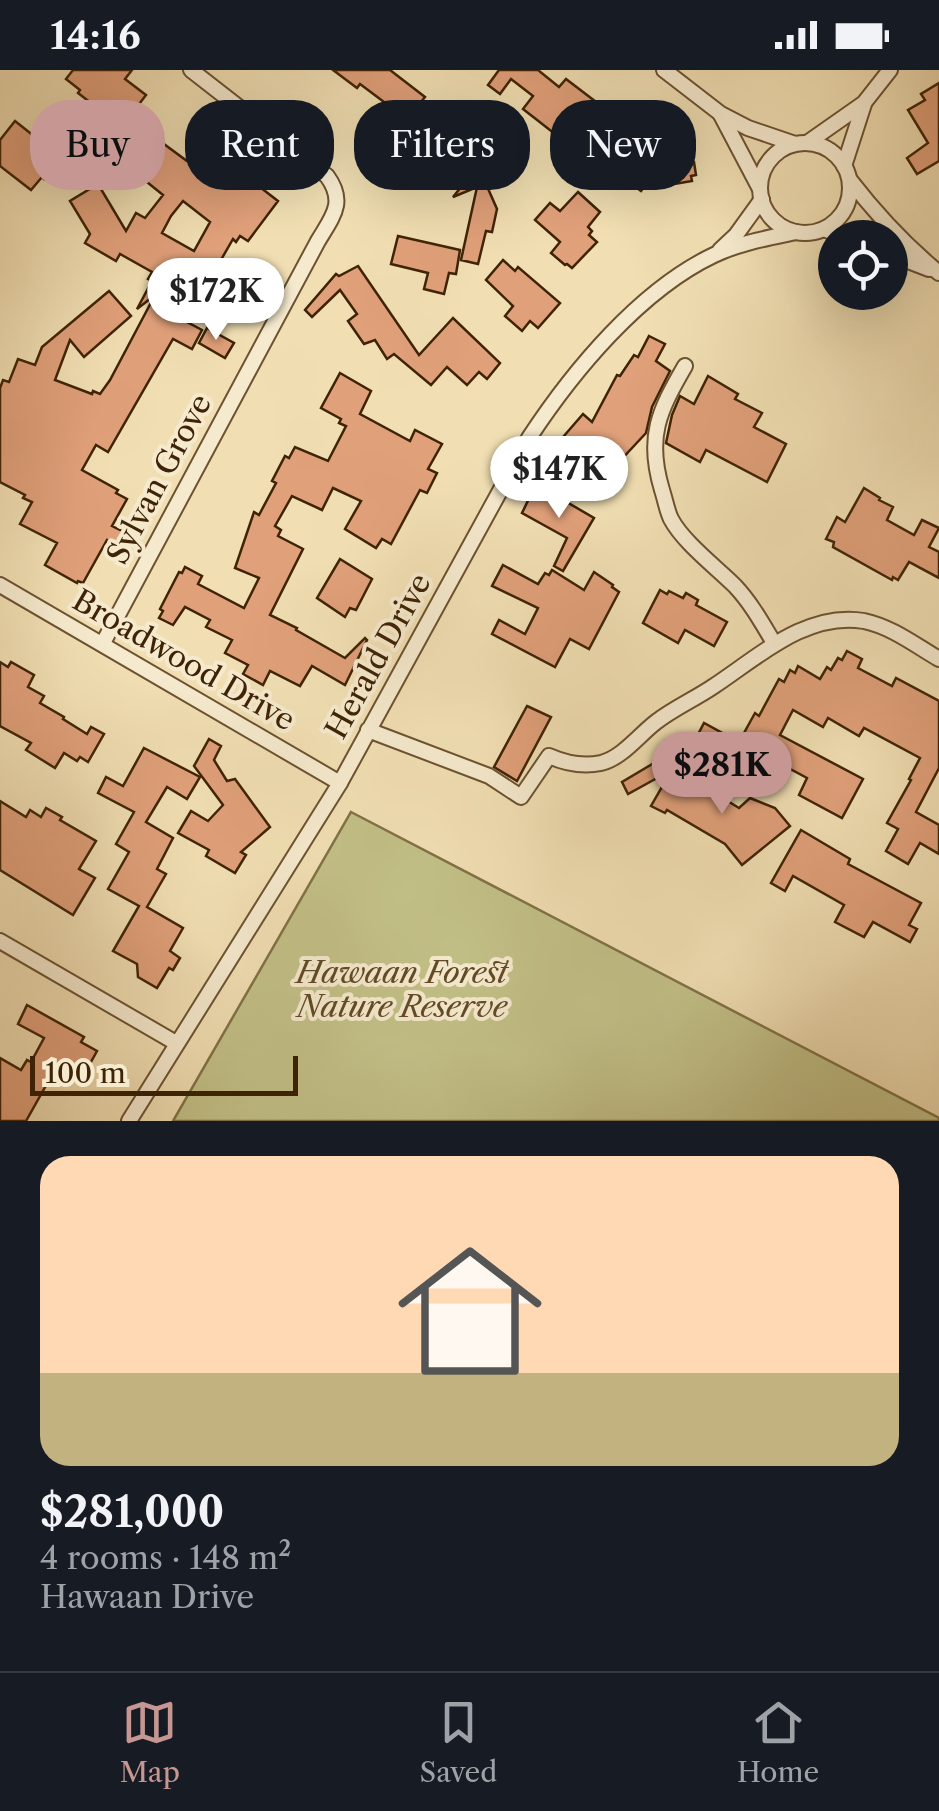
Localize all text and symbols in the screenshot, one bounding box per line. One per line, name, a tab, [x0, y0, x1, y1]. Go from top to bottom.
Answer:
text: 14:16	[50, 12, 141, 59]
chip: Buy	[30, 100, 165, 190]
chip: Rent	[185, 100, 334, 190]
chip: Filters	[354, 100, 530, 190]
chip: New	[550, 100, 696, 190]
map controls	[818, 220, 908, 310]
button: locate	[818, 220, 908, 310]
pin: $172K	[146, 258, 286, 343]
text: $172K	[169, 271, 263, 310]
street label: Sylvan Grove	[99, 388, 219, 570]
pin: $147K	[489, 436, 629, 521]
text: $147K	[512, 449, 606, 488]
street label: Herald Drive	[317, 567, 439, 745]
street label: Broadwood Drive	[66, 581, 302, 739]
pin: $281K	[652, 732, 792, 817]
text: $281K	[674, 745, 770, 784]
park label: Hawaan Forest Nature Reserve	[294, 954, 510, 1025]
scale bar	[30, 1051, 298, 1096]
text: 100 m	[45, 1056, 126, 1090]
icon: home	[380, 1221, 560, 1401]
text: $281,000	[40, 1486, 224, 1538]
text: 4 rooms · 148 m²	[40, 1538, 291, 1577]
text: Hawaan Drive	[40, 1577, 254, 1616]
tab: Map	[120, 1695, 180, 1789]
tab: Saved	[420, 1695, 497, 1789]
tab: Home	[737, 1695, 819, 1789]

